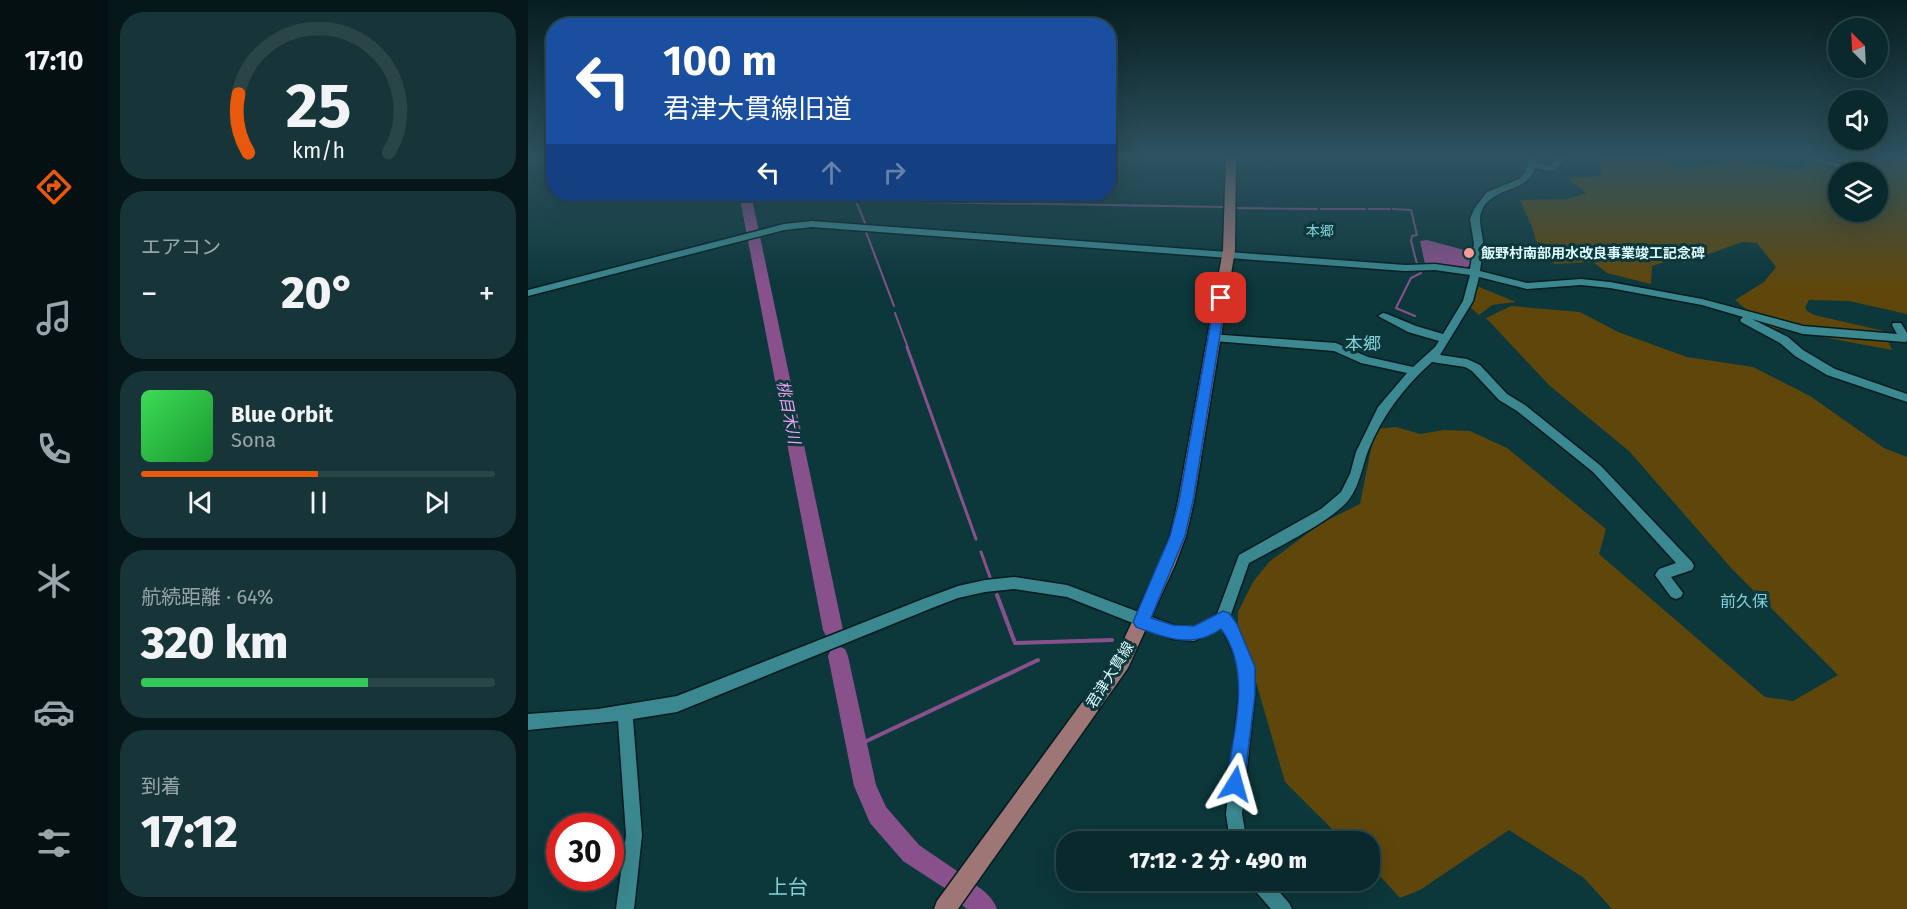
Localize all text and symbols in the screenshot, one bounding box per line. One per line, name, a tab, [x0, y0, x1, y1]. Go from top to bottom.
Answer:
north arrow	[1828, 18, 1888, 78]
map controls	[1828, 18, 1888, 222]
text: 100 m	[663, 36, 777, 86]
icon: left	[564, 42, 642, 120]
text: 17:10	[24, 45, 84, 77]
text: 25	[285, 69, 351, 144]
button: sound	[1828, 90, 1888, 150]
text: 君津大貫線旧道	[663, 93, 852, 125]
text: km/h	[291, 138, 345, 164]
icon: left	[752, 156, 785, 189]
icon: ahead	[815, 156, 848, 189]
icon: right	[878, 156, 911, 189]
button: layers	[1828, 162, 1888, 222]
icon: directions	[33, 166, 75, 208]
district label: 本郷	[1306, 223, 1334, 240]
text: エアコン	[141, 235, 221, 259]
place label: 飯野村南部用水改良事業竣工記念碑	[1481, 245, 1705, 262]
marker: 飯野村南部用水改良事業竣工記念碑	[1462, 246, 1476, 260]
text: 20°	[281, 266, 355, 320]
pin	[1195, 272, 1246, 323]
text: −	[141, 274, 158, 314]
text: +	[479, 274, 495, 314]
icon: arrive	[1204, 281, 1237, 314]
icon: music	[33, 297, 75, 339]
district label: 本郷	[1345, 333, 1381, 355]
water label: 桃目木川	[773, 379, 804, 447]
text: Blue Orbit	[231, 401, 333, 428]
icon: phone	[33, 428, 75, 470]
text: Sona	[231, 428, 276, 452]
icon: previous	[184, 486, 217, 519]
icon: pause	[302, 486, 335, 519]
icon: next	[420, 486, 453, 519]
icon: climate	[33, 560, 75, 602]
text: 航続距離 · 64%	[141, 585, 273, 609]
district label: 前久保	[1720, 592, 1768, 611]
text: 320 km	[141, 616, 288, 670]
street label: 君津大貫線	[1082, 638, 1138, 712]
icon: car	[33, 691, 75, 733]
position arrow	[1203, 752, 1267, 816]
text: 到着	[141, 774, 181, 798]
text: 17:12	[141, 805, 238, 859]
speed limit sign: 30	[546, 813, 624, 891]
icon: filters	[33, 822, 75, 864]
text: 17:12 · 2 分 · 490 m	[1129, 847, 1307, 874]
district label: 上台	[768, 875, 808, 899]

